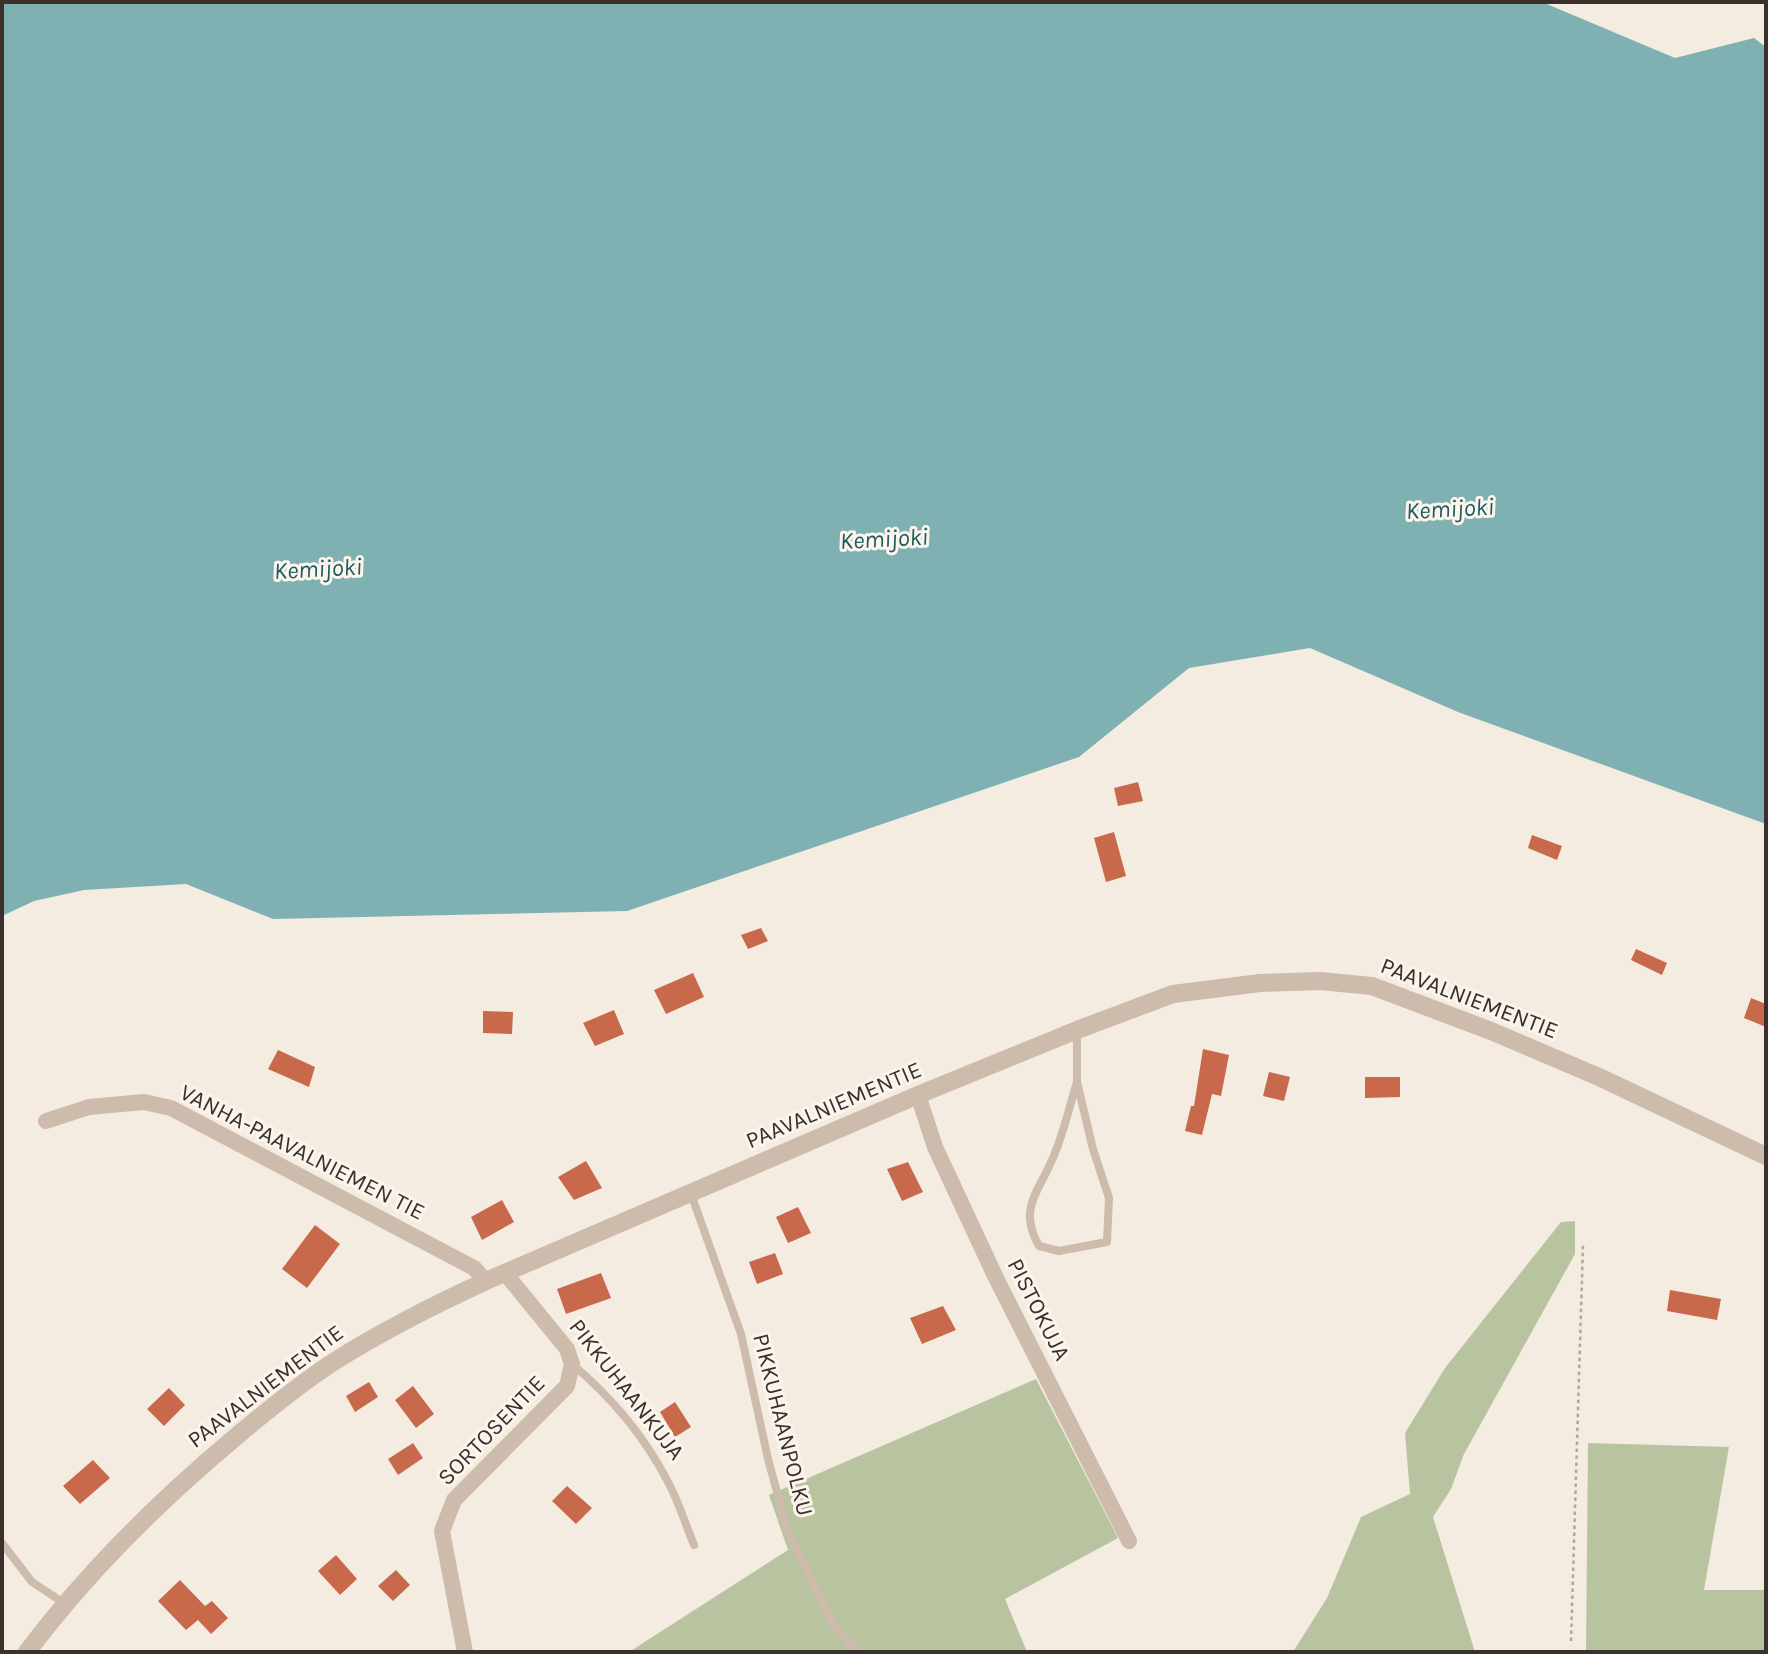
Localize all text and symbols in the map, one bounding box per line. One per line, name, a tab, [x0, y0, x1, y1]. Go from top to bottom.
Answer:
water label: Kemijoki	[1405, 493, 1495, 527]
water label: Kemijoki	[839, 523, 929, 557]
water label: Kemijoki	[273, 553, 363, 587]
street label: PAAVALNIEMENTIE	[1376, 952, 1562, 1046]
street label: PAAVALNIEMENTIE	[742, 1057, 926, 1155]
street label: VANHA-PAAVALNIEMEN TIE	[175, 1079, 429, 1227]
street label: PISTOKUJA	[1001, 1254, 1075, 1366]
street label: PIKKUHAANKUJA	[562, 1314, 690, 1466]
street label: PAAVALNIEMENTIE	[183, 1319, 349, 1455]
street label: PIKKUHAANPOLKU	[746, 1331, 818, 1519]
street label: SORTOSENTIE	[433, 1370, 551, 1492]

